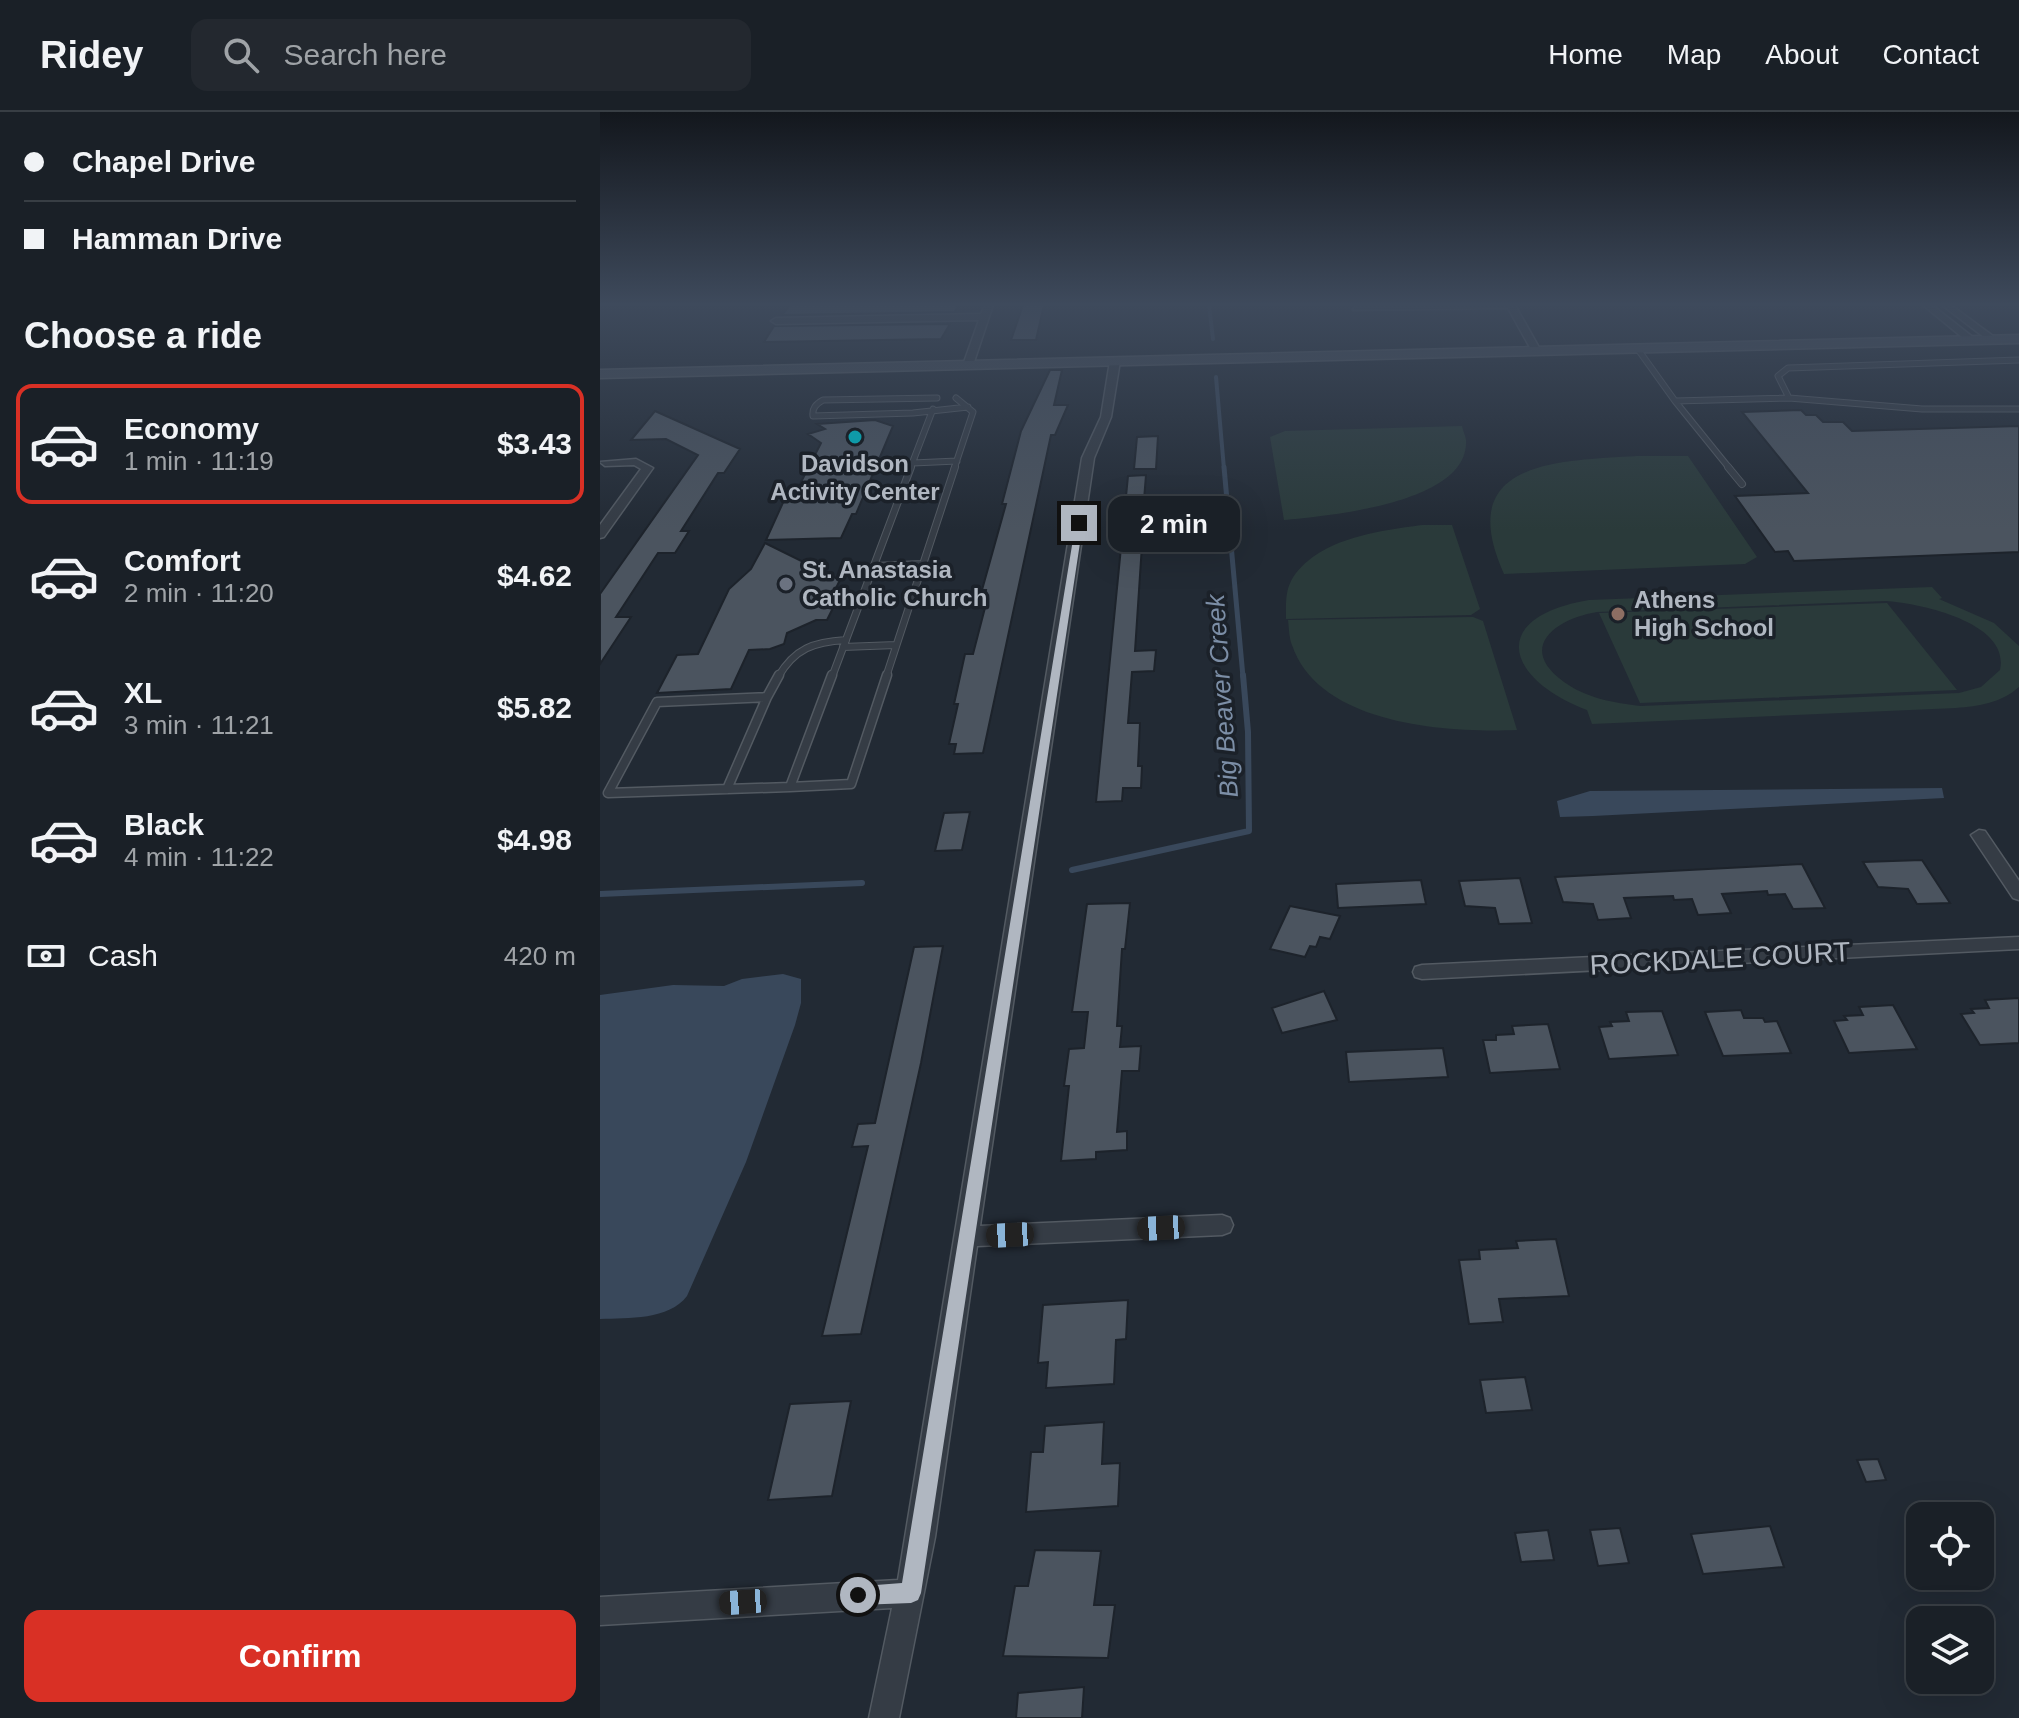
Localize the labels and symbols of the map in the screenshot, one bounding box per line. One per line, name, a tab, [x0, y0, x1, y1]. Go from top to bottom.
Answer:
marker: Davidson Activity Center	[846, 428, 864, 446]
place label: Davidson Activity Center	[770, 450, 940, 505]
callout: 2 min	[1107, 495, 1239, 551]
route end	[1061, 505, 1097, 541]
place label: St. Anastasia Catholic Church	[802, 556, 987, 611]
marker: St. Anastasia Catholic Church	[777, 575, 795, 593]
place label: Athens High School	[1634, 586, 1774, 641]
water label: Big Beaver Creek	[1200, 591, 1244, 799]
marker: Athens High School	[1609, 605, 1627, 623]
street label: ROCKDALE COURT	[1589, 936, 1851, 981]
car	[1136, 1215, 1186, 1241]
car	[985, 1222, 1035, 1248]
route start	[840, 1577, 876, 1613]
car	[718, 1588, 768, 1616]

